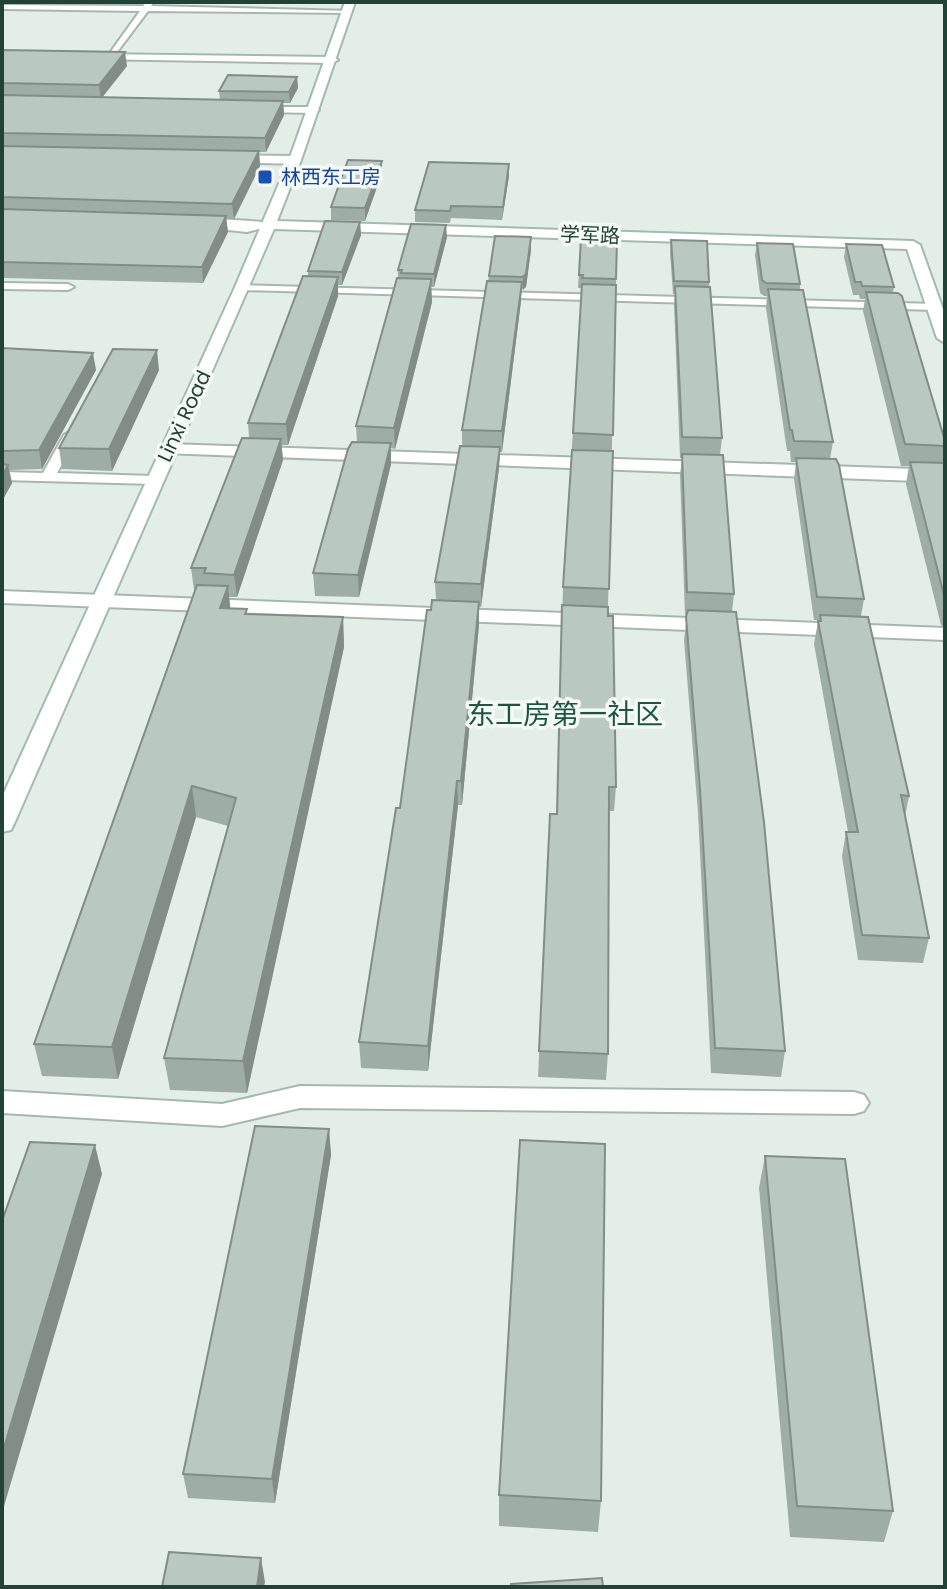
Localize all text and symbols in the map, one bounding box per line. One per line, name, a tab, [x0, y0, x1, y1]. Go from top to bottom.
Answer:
place label: 林西东工房	[281, 163, 381, 191]
marker: 林西东工房	[256, 168, 274, 186]
street label: 学军路	[560, 220, 620, 250]
street label: Linxi Road	[151, 366, 217, 466]
district label: 东工房第一社区	[467, 695, 663, 734]

